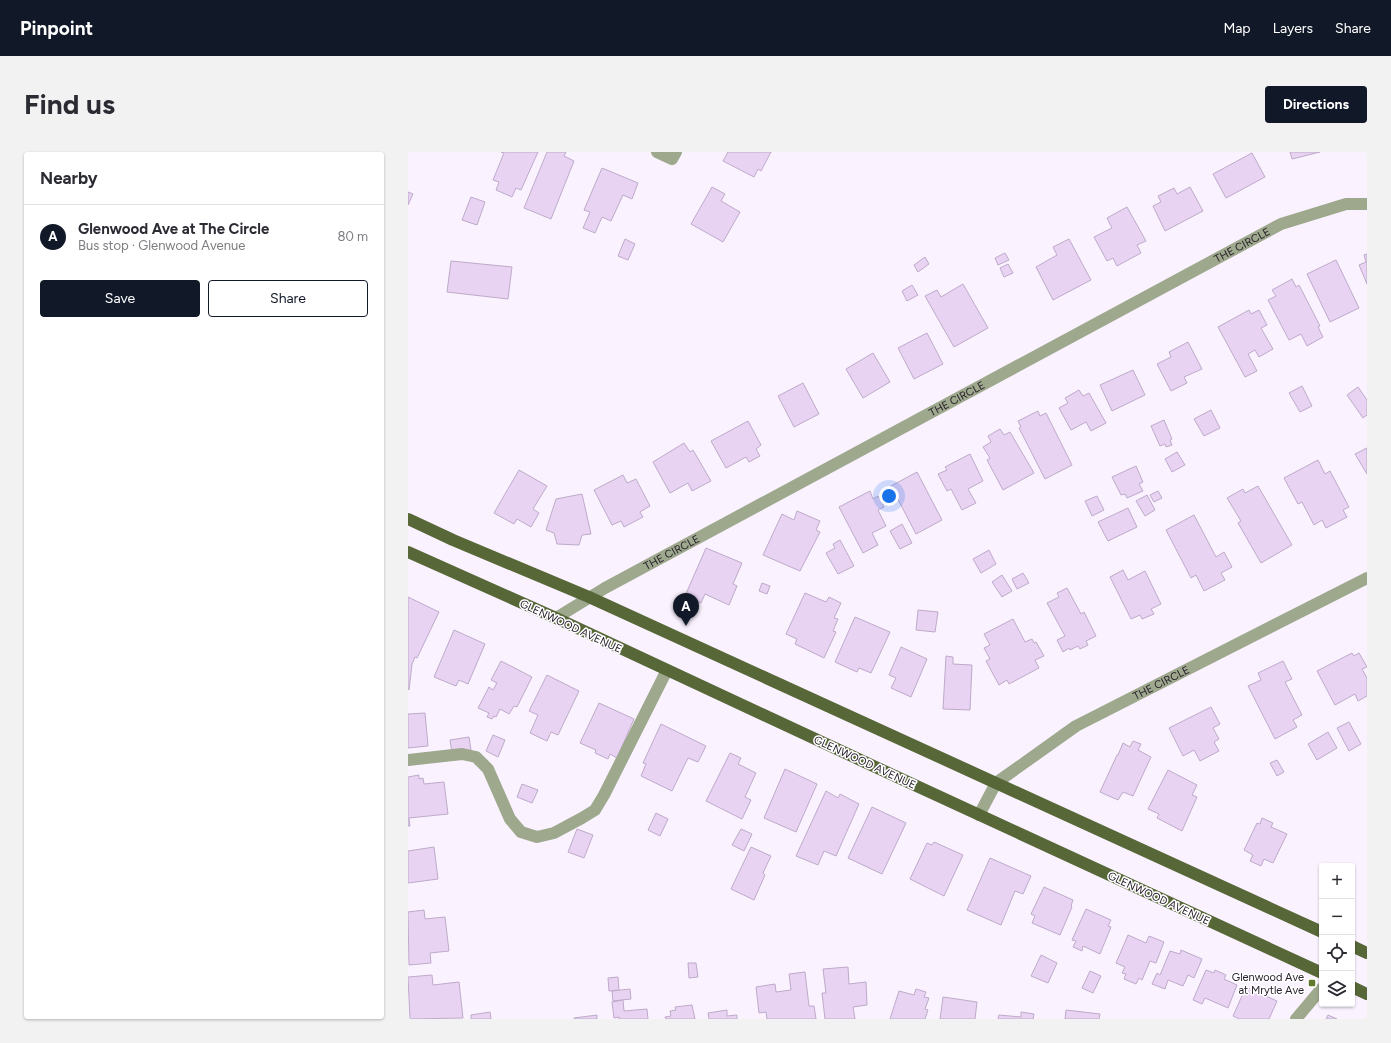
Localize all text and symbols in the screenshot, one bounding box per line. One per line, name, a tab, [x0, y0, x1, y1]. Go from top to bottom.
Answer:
text: Pinpoint	[20, 17, 93, 40]
text: Map	[1223, 20, 1251, 37]
text: Layers	[1273, 20, 1313, 37]
text: Share	[1335, 20, 1371, 37]
button: Directions	[1265, 86, 1367, 123]
text: Find us	[24, 87, 115, 121]
text: Nearby	[40, 168, 98, 188]
text: Glenwood Ave at The Circle	[78, 220, 269, 238]
street label: THE CIRCLE	[1212, 225, 1272, 266]
text: A	[48, 229, 58, 244]
text: 80 m	[337, 229, 368, 244]
text: Bus stop · Glenwood Avenue	[78, 238, 245, 253]
button: Save	[40, 280, 200, 317]
button: Share	[208, 280, 368, 317]
street label: THE CIRCLE	[927, 379, 987, 419]
your location	[879, 486, 899, 506]
street label: THE CIRCLE	[642, 532, 702, 573]
pin: A	[673, 593, 699, 626]
street label: GLENWOOD AVENUE	[518, 597, 624, 656]
street label: THE CIRCLE	[1131, 663, 1192, 703]
street label: GLENWOOD AVENUE	[812, 733, 918, 792]
map controls	[1319, 863, 1355, 1007]
button: +	[1319, 863, 1355, 899]
street label: GLENWOOD AVENUE	[1106, 869, 1212, 928]
button: −	[1319, 899, 1355, 935]
button: locate	[1319, 935, 1355, 971]
place label: Glenwood Ave at Mrytle Ave	[1232, 971, 1304, 997]
button: layers	[1319, 971, 1355, 1007]
marker: Glenwood Ave at Mrytle Ave	[1307, 978, 1317, 988]

